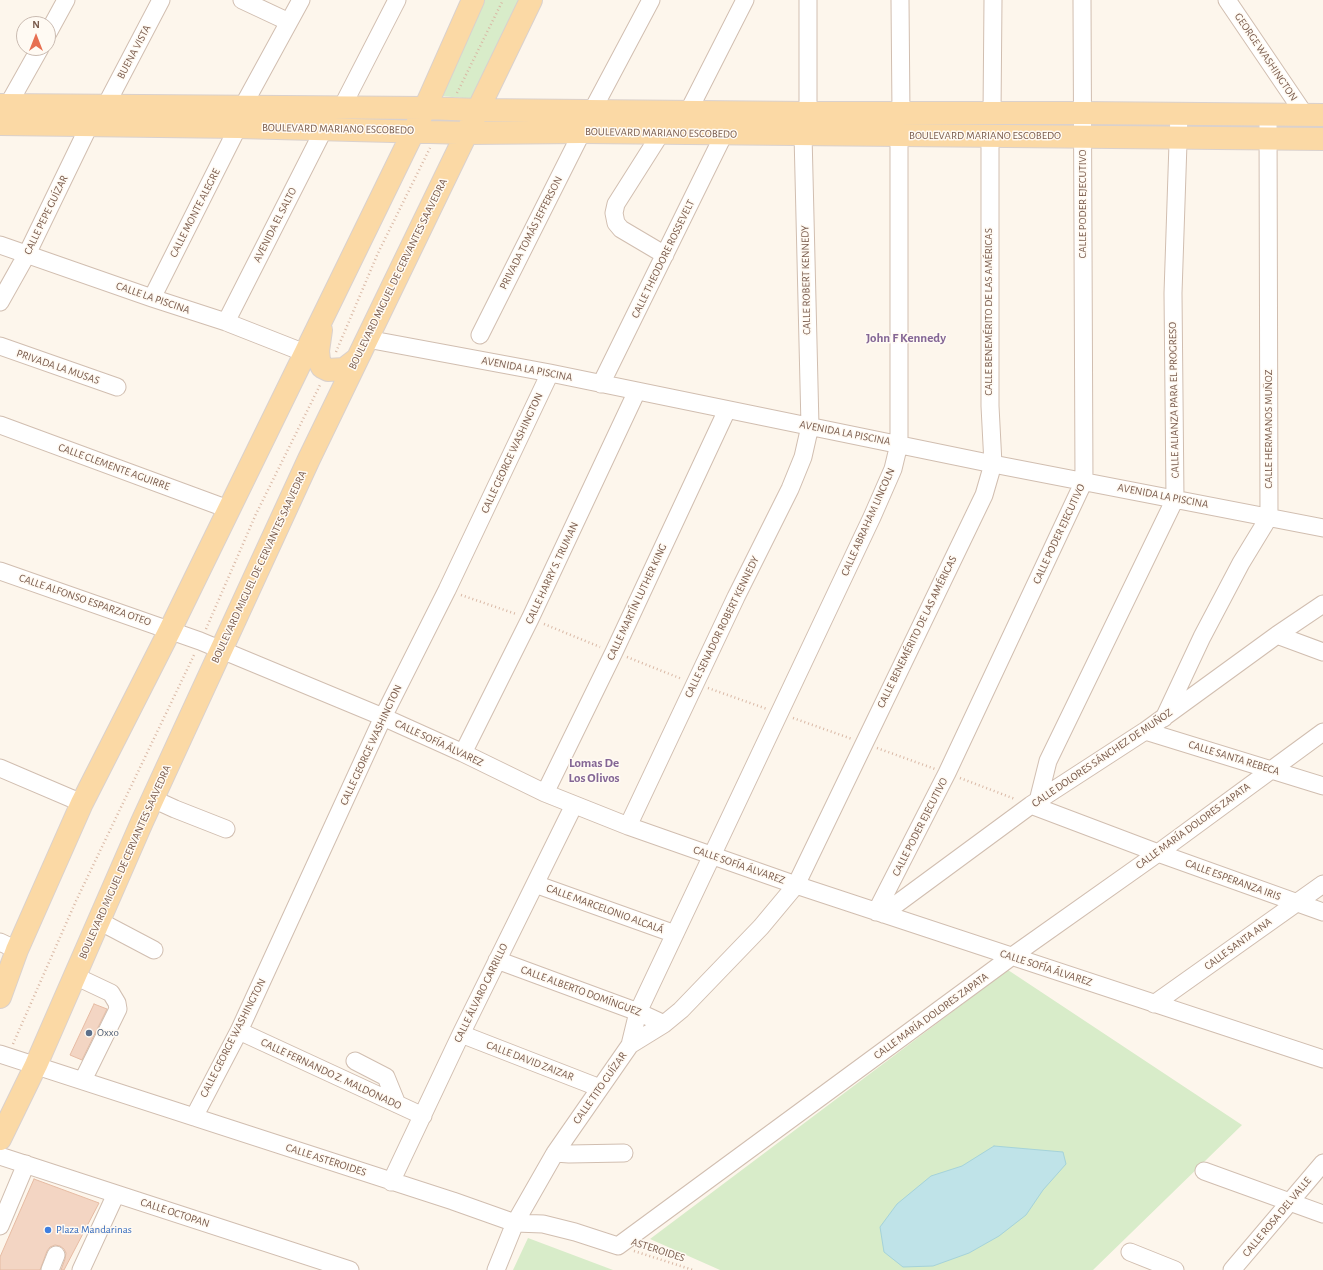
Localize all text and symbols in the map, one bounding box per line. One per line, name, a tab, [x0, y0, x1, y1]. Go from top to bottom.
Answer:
street label: GEORGE WASHINGTON	[1232, 10, 1300, 104]
north arrow	[16, 16, 56, 56]
text: N	[32, 19, 40, 30]
street label: BUENA VISTA	[114, 23, 154, 81]
street label: BOULEVARD MARIANO ESCOBEDO	[262, 121, 414, 137]
street label: BOULEVARD MARIANO ESCOBEDO	[585, 125, 737, 141]
street label: BOULEVARD MARIANO ESCOBEDO	[909, 129, 1061, 143]
street label: CALLE PODER EJECUTIVO	[1076, 150, 1090, 258]
street label: CALLE MONTE ALEGRE	[167, 166, 223, 260]
street label: CALLE PEPE GUÍZAR	[21, 173, 71, 257]
street label: PRIVADA TOMÁS JEFFERSON	[497, 174, 565, 292]
street label: BOULEVARD MIGUEL DE CERVANTES SAAVEDRA	[346, 176, 450, 372]
street label: AVENIDA EL SALTO	[250, 185, 300, 265]
street label: CALLE THEODORE ROSSEVELT	[629, 198, 697, 320]
street label: CALLE ROBERT KENNEDY	[798, 225, 814, 335]
street label: CALLE BENEMÉRITO DE LAS AMÉRICAS	[982, 228, 996, 396]
street label: CALLE LA PISCINA	[114, 279, 192, 317]
street label: CALLE ALIANZA PARA EL PROGRESO	[1166, 322, 1182, 478]
district label: John F Kennedy	[866, 330, 946, 346]
street label: PRIVADA LA MUSAS	[15, 347, 101, 387]
street label: AVENIDA LA PISCINA	[480, 354, 574, 384]
street label: CALLE HERMANOS MUÑOZ	[1262, 369, 1276, 489]
street label: CALLE GEORGE WASHINGTON	[478, 391, 546, 515]
street label: AVENIDA LA PISCINA	[798, 418, 892, 448]
street label: CALLE CLEMENTE AGUIRRE	[56, 441, 172, 493]
street label: CALLE ABRAHAM LINCOLN	[838, 466, 898, 578]
street label: BOULEVARD MIGUEL DE CERVANTES SAAVEDRA	[208, 469, 310, 665]
street label: AVENIDA LA PISCINA	[1116, 481, 1210, 511]
street label: CALLE PODER EJECUTIVO	[1030, 482, 1088, 586]
street label: CALLE HARRY S. TRUMAN	[522, 520, 582, 626]
street label: CALLE MARTÍN LUTHER KING	[604, 542, 670, 662]
street label: CALLE SENADOR ROBERT KENNEDY	[682, 554, 762, 700]
street label: CALLE BENEMÉRITO DE LAS AMÉRICAS	[874, 554, 960, 710]
street label: CALLE ALFONSO ESPARZA OTEO	[17, 571, 153, 629]
street label: CALLE GEORGE WASHINGTON	[337, 683, 405, 807]
street label: CALLE DOLORES SÁNCHEZ DE MUÑOZ	[1029, 706, 1175, 810]
street label: CALLE SOFÍA ÁLVAREZ	[393, 717, 485, 769]
street label: CALLE SANTA REBECA	[1187, 738, 1281, 778]
district label: Lomas De Los Olivos	[568, 755, 620, 786]
street label: BOULEVARD MIGUEL DE CERVANTES SAAVEDRA	[76, 763, 174, 961]
street label: CALLE PODER EJECUTIVO	[889, 775, 951, 879]
street label: CALLE MARÍA DOLORES ZAPATA	[1133, 780, 1253, 872]
street label: CALLE SOFÍA ÁLVAREZ	[691, 843, 787, 887]
street label: CALLE ESPERANZA IRIS	[1183, 857, 1283, 903]
street label: CALLE MARCELONIO ALCALÁ	[544, 882, 666, 936]
street label: CALLE SANTA ANA	[1202, 915, 1274, 973]
street label: CALLE ÁLVARO CARRILLO	[451, 941, 511, 1045]
street label: CALLE SOFÍA ÁLVAREZ	[998, 947, 1094, 989]
street label: CALLE ALBERTO DOMÍNGUEZ	[519, 963, 643, 1019]
street label: CALLE MARÍA DOLORES ZAPATA	[871, 970, 991, 1062]
street label: CALLE GEORGE WASHINGTON	[197, 976, 269, 1100]
place label: Oxxo	[97, 1026, 119, 1040]
marker: Oxxo	[84, 1028, 94, 1038]
street label: CALLE FERNANDO Z. MALDONADO	[259, 1036, 403, 1112]
street label: CALLE DAVID ZAIZAR	[484, 1038, 576, 1084]
street label: CALLE TITO GUÍZAR	[570, 1049, 630, 1127]
street label: CALLE ASTEROIDES	[284, 1141, 368, 1179]
street label: CALLE ROSA DEL VALLE	[1240, 1174, 1314, 1260]
street label: CALLE OCTOPAN	[139, 1196, 211, 1230]
place label: Plaza Mandarinas	[56, 1223, 132, 1237]
marker: Plaza Mandarinas	[43, 1225, 53, 1235]
street label: ASTEROIDES	[630, 1235, 686, 1265]

